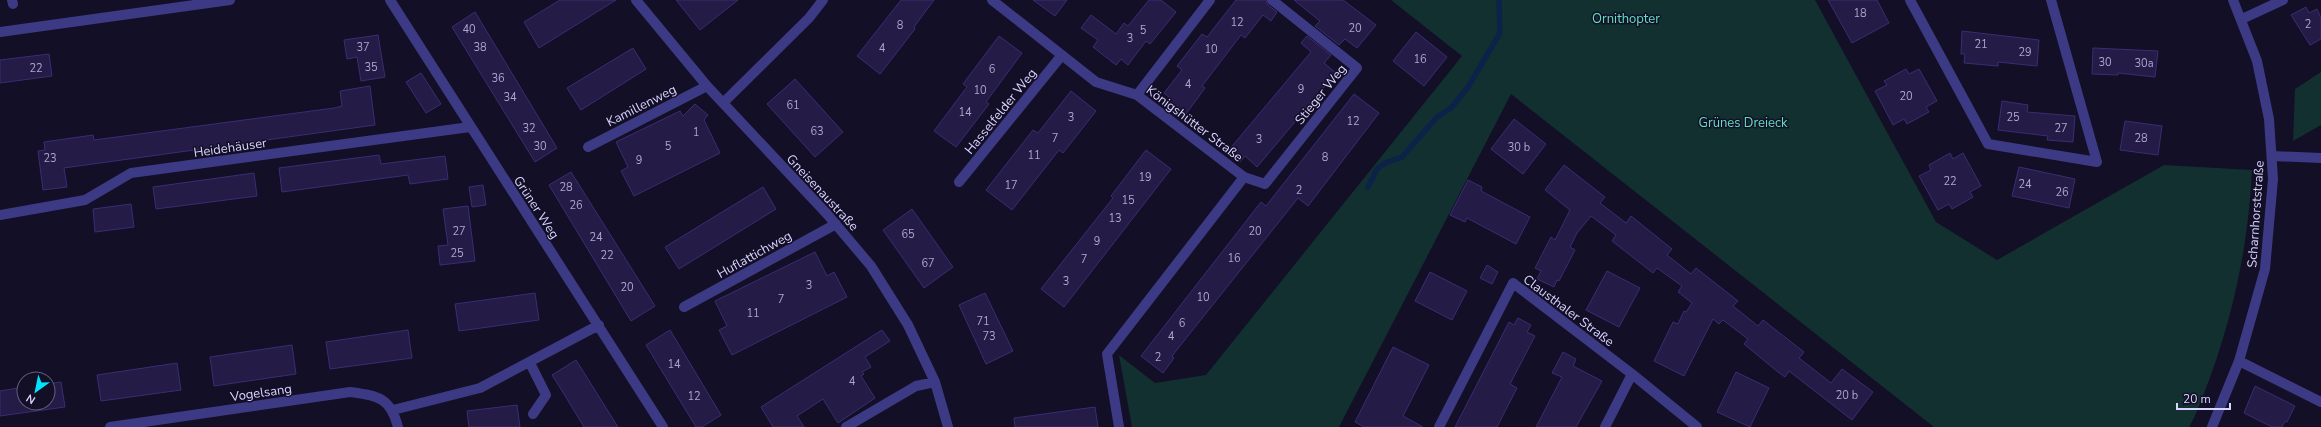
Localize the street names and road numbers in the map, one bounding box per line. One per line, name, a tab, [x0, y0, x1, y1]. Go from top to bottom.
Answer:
street label: Stieger Weg	[1291, 61, 1351, 129]
street label: Hasselfelder Weg	[961, 65, 1041, 158]
street label: Kamillenweg	[603, 81, 680, 131]
street label: Königshütter Straße	[1142, 81, 1247, 166]
street label: Heidehäuser	[192, 134, 268, 162]
street label: Gneisenaustraße	[782, 150, 863, 235]
street label: Scharnhorststraße	[2243, 160, 2269, 268]
street label: Grüner Weg	[509, 173, 563, 243]
street label: Huflattichweg	[714, 227, 795, 283]
street label: Clausthaler Straße	[1519, 271, 1618, 351]
street label: Vogelsang	[228, 380, 293, 406]

